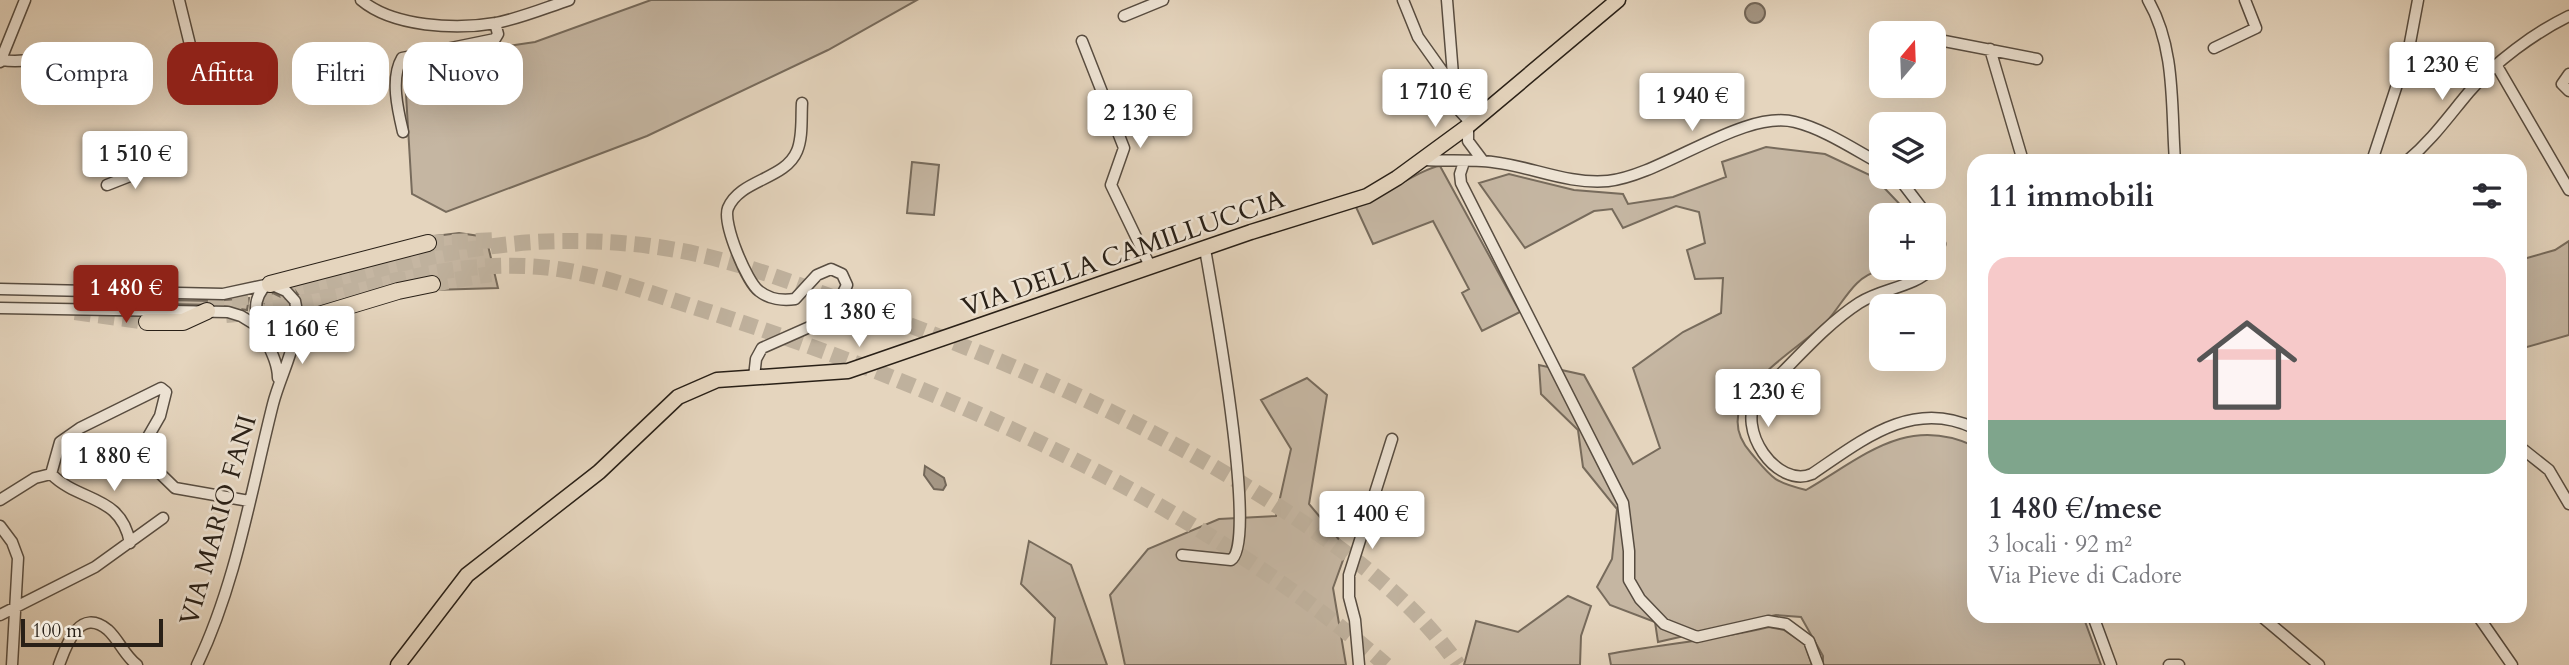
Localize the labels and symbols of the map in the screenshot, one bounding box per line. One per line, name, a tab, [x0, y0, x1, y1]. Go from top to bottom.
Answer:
north arrow	[1869, 21, 1946, 98]
pin: 1 230 €	[2377, 42, 2507, 102]
pin: 1 710 €	[1370, 69, 1500, 129]
pin: 1 940 €	[1627, 74, 1757, 133]
pin: 2 130 €	[1075, 90, 1205, 150]
pin: 1 510 €	[70, 132, 200, 191]
street label: VIA DELLA CAMILLUCCIA	[957, 181, 1289, 325]
pin: 1 480 €	[61, 266, 191, 325]
pin: 1 380 €	[794, 290, 924, 349]
pin: 1 160 €	[237, 306, 367, 366]
pin: 1 230 €	[1703, 370, 1833, 429]
street label: VIA MARIO FANI	[171, 411, 265, 629]
pin: 1 880 €	[49, 434, 179, 493]
pin: 1 400 €	[1307, 491, 1437, 551]
scale bar	[21, 616, 163, 648]

